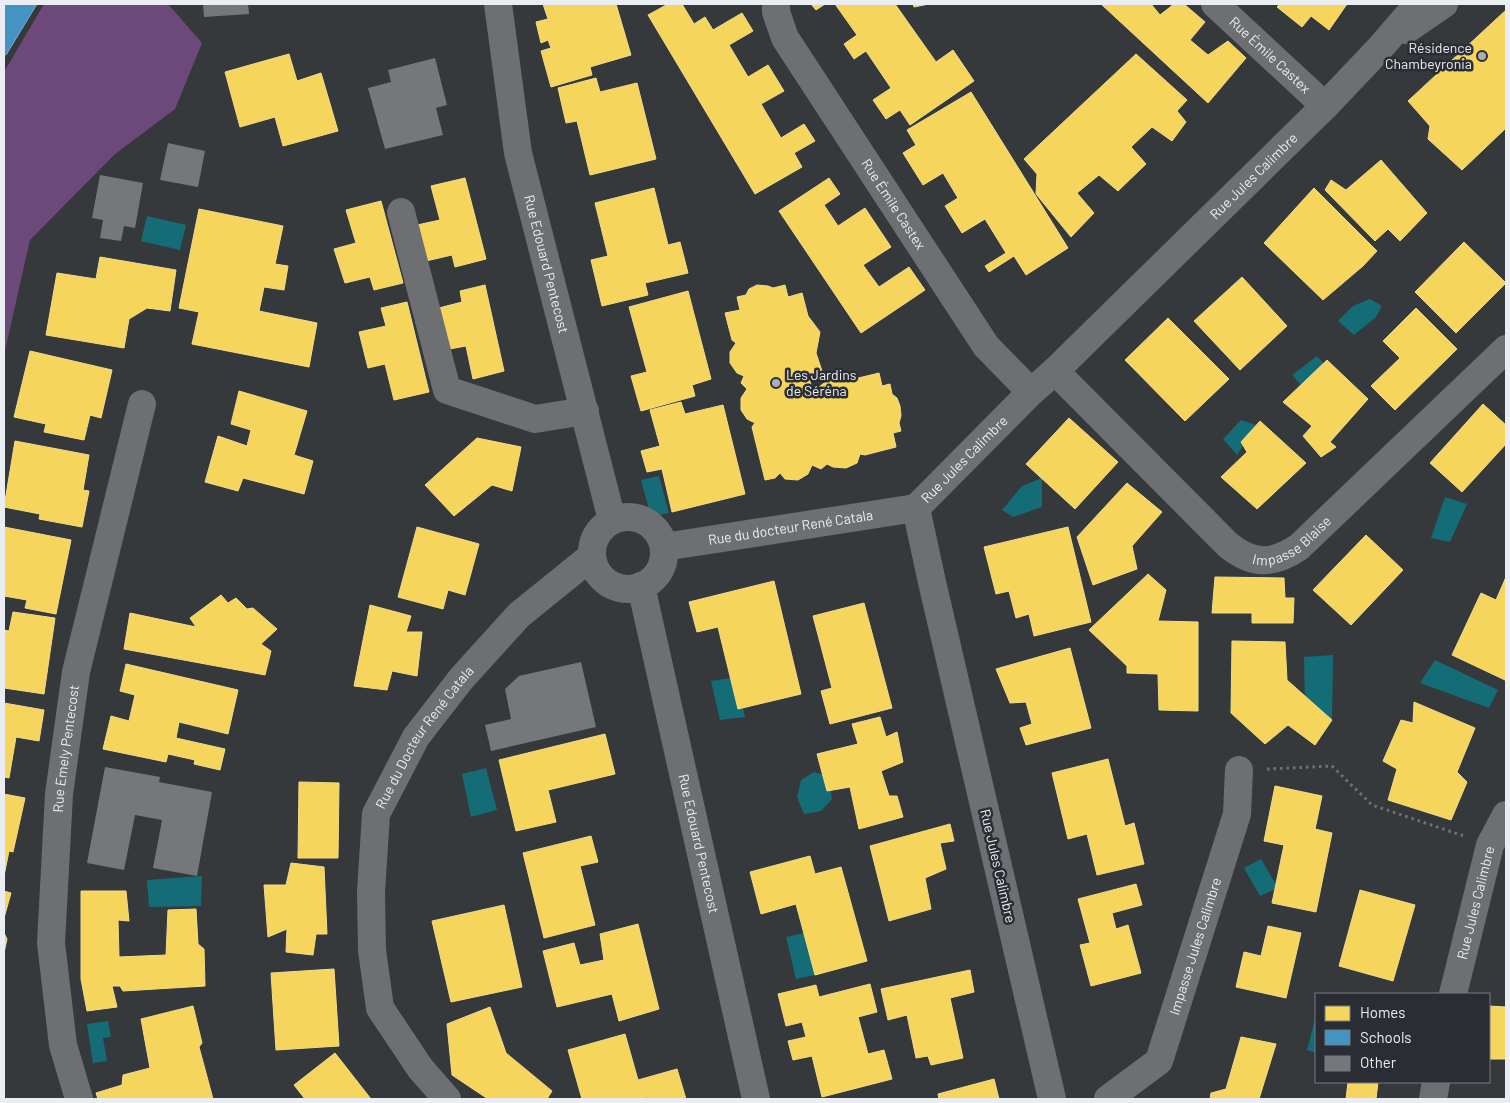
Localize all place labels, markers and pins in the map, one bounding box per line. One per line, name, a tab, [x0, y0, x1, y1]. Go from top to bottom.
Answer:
place label: Résidence Chambeyronia	[1385, 39, 1472, 72]
marker: Résidence Chambeyronia	[1476, 50, 1488, 62]
place label: Les Jardins de Séréna	[786, 366, 857, 399]
marker: Les Jardins de Séréna	[770, 377, 782, 389]

